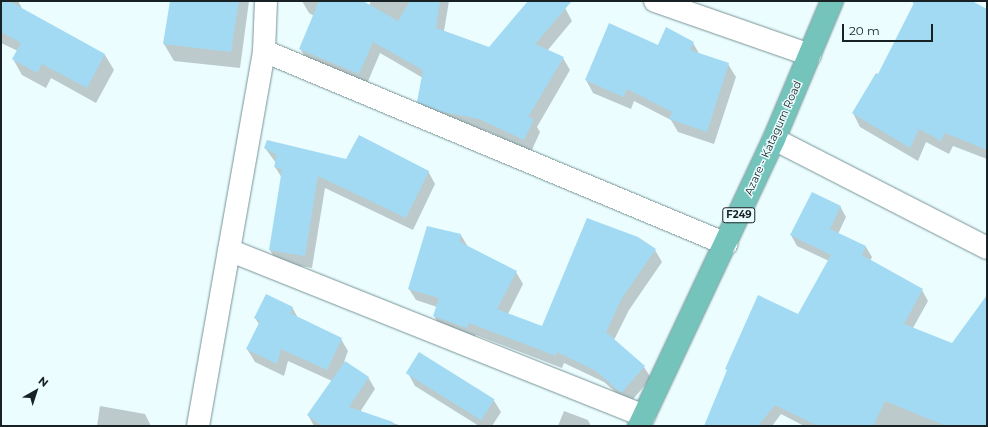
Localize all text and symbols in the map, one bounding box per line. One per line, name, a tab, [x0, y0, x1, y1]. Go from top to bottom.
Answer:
scale bar	[844, 16, 935, 42]
text: 20 m	[849, 23, 880, 38]
street label: Azare - Katagum Road	[742, 79, 804, 197]
road number: F249	[722, 207, 756, 223]
north arrow	[16, 371, 56, 411]
text: N	[36, 373, 51, 390]

